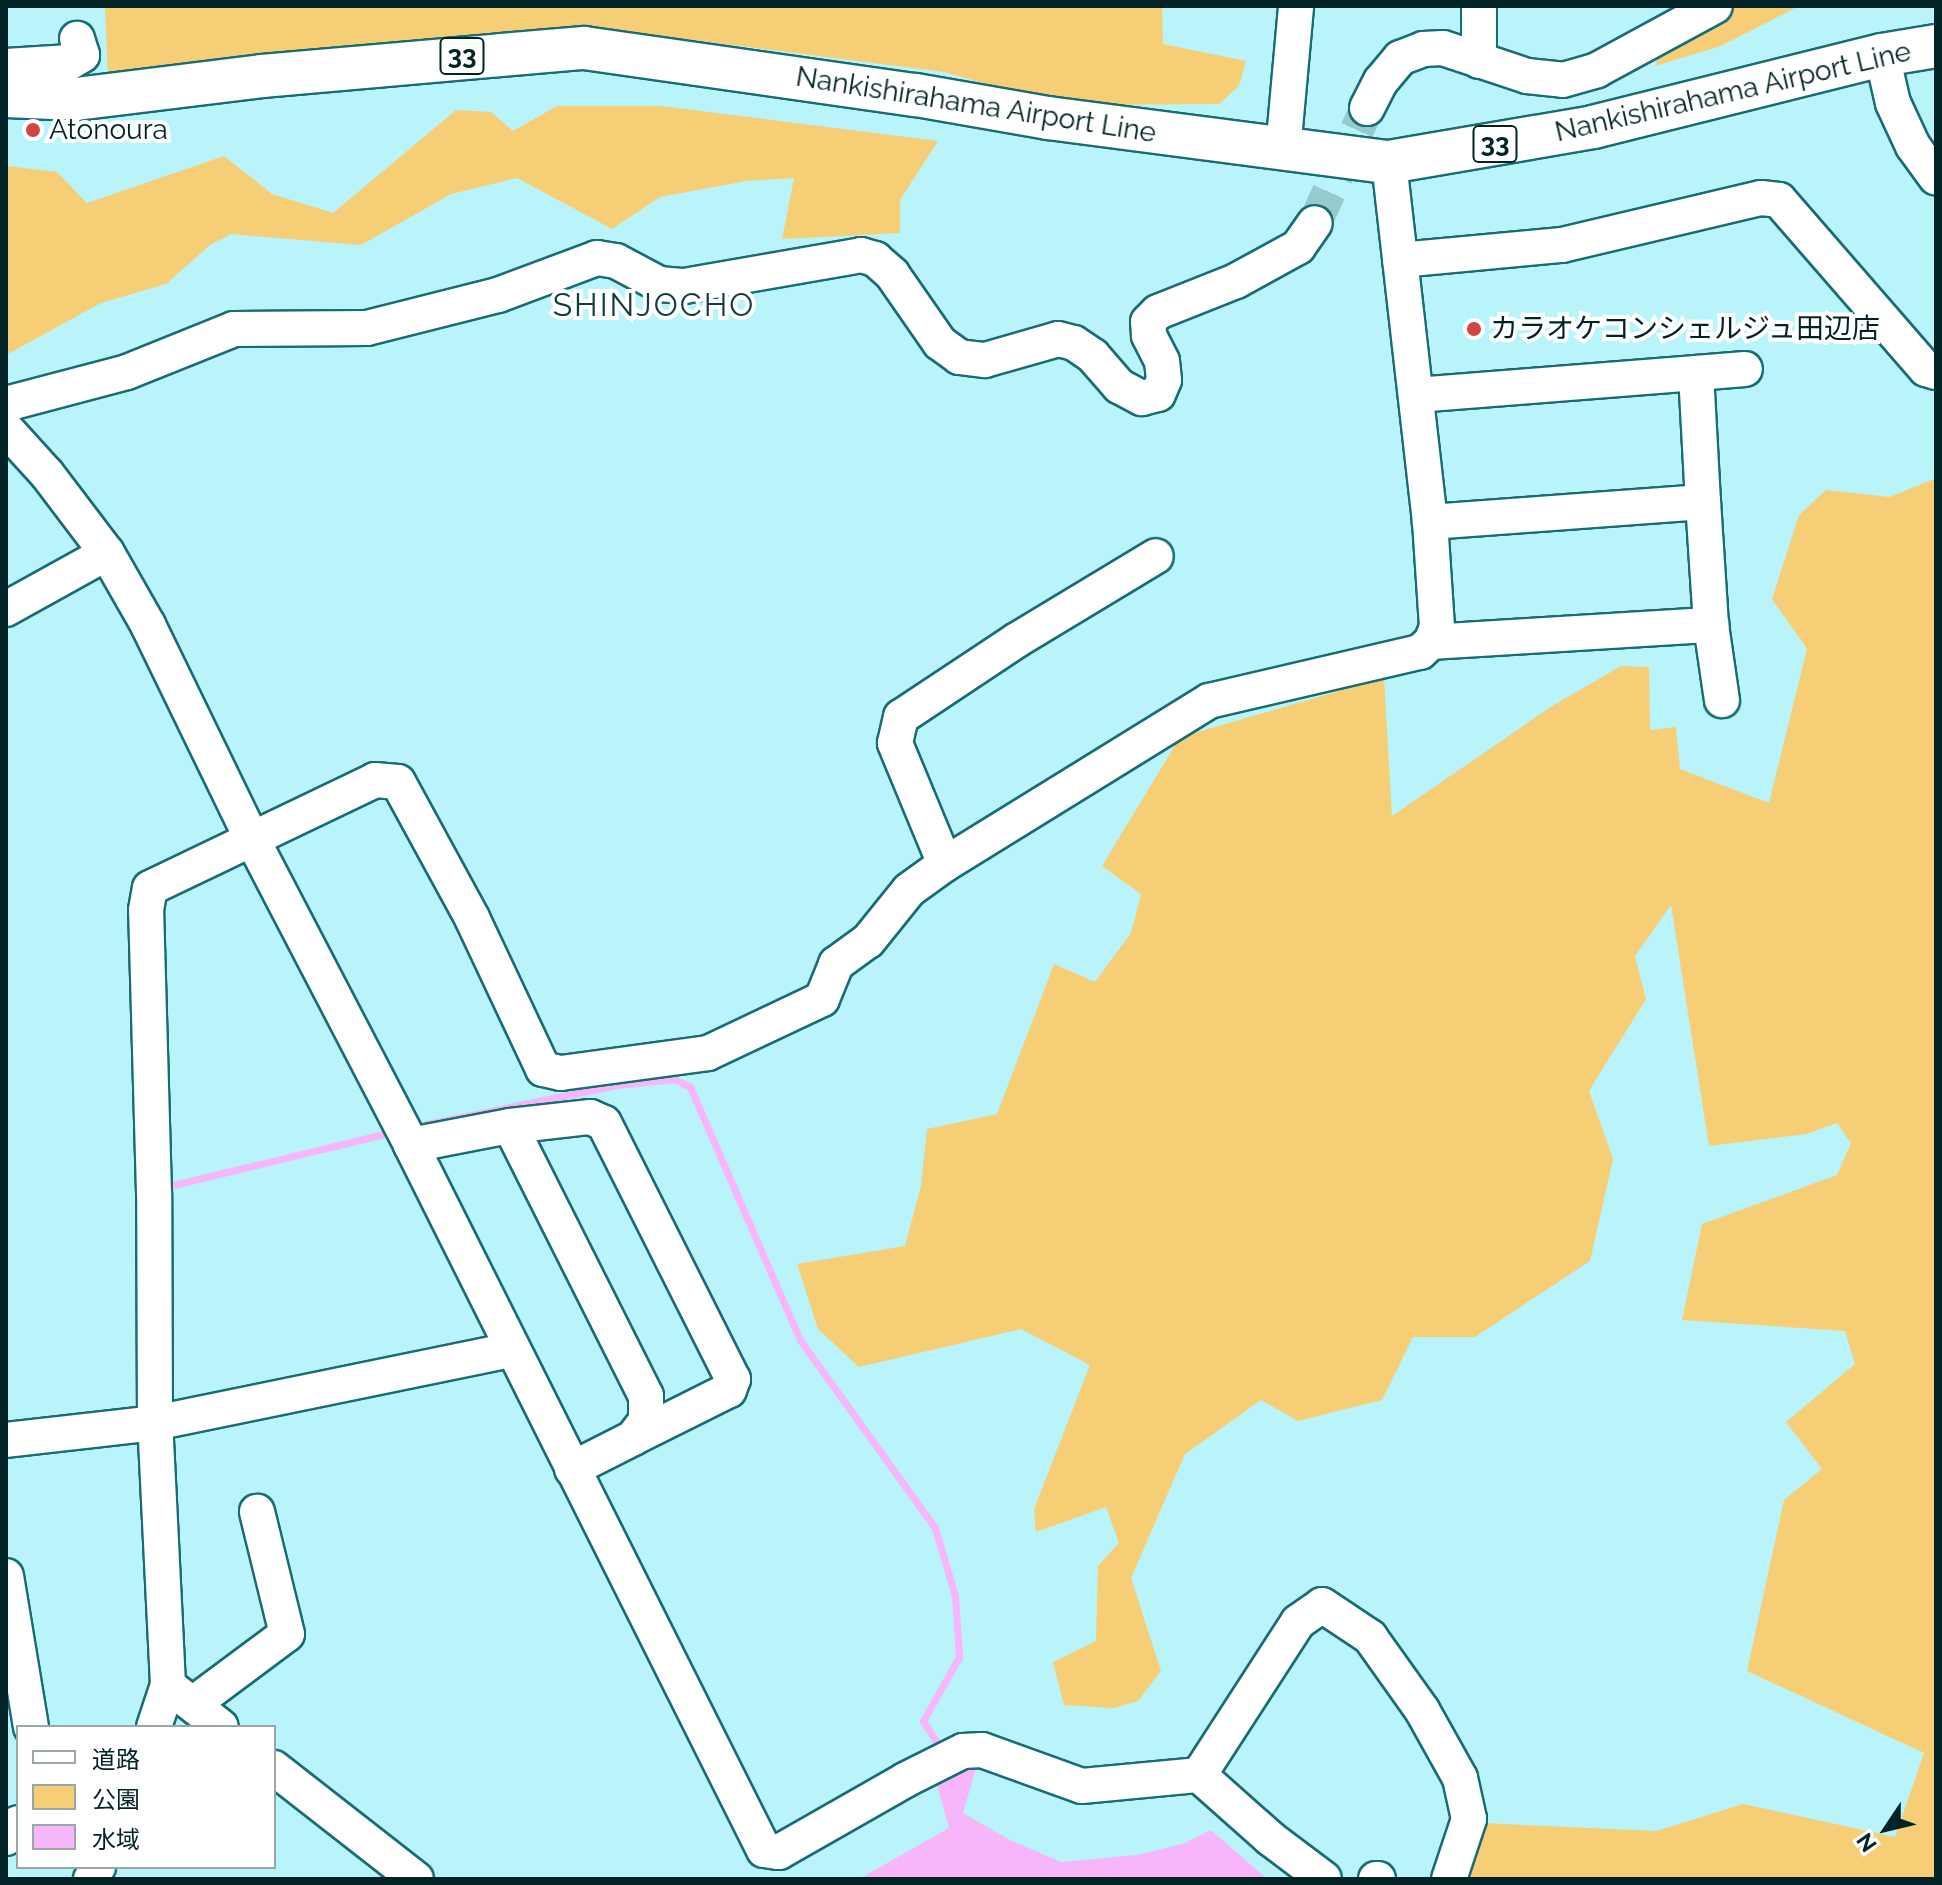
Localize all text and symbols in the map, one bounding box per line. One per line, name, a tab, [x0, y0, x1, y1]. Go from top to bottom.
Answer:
road number: 33	[438, 34, 486, 78]
street label: Nankishirahama Airport Line	[1551, 35, 1915, 149]
street label: Nankishirahama Airport Line	[793, 60, 1159, 150]
place label: Atonoura	[49, 113, 168, 147]
marker: Atonoura	[24, 121, 42, 139]
road number: 33	[1471, 122, 1519, 166]
district label: SHINJOCHO	[553, 286, 755, 324]
place label: カラオケコンシェルジュ田辺店	[1490, 312, 1882, 346]
marker: カラオケコンシェルジュ田辺店	[1465, 320, 1483, 338]
legend	[16, 1725, 276, 1869]
text: 道路	[92, 1745, 140, 1774]
text: 公園	[92, 1785, 140, 1814]
north arrow	[1846, 1789, 1926, 1869]
text: 水域	[92, 1825, 140, 1854]
text: N	[1851, 1828, 1882, 1857]

